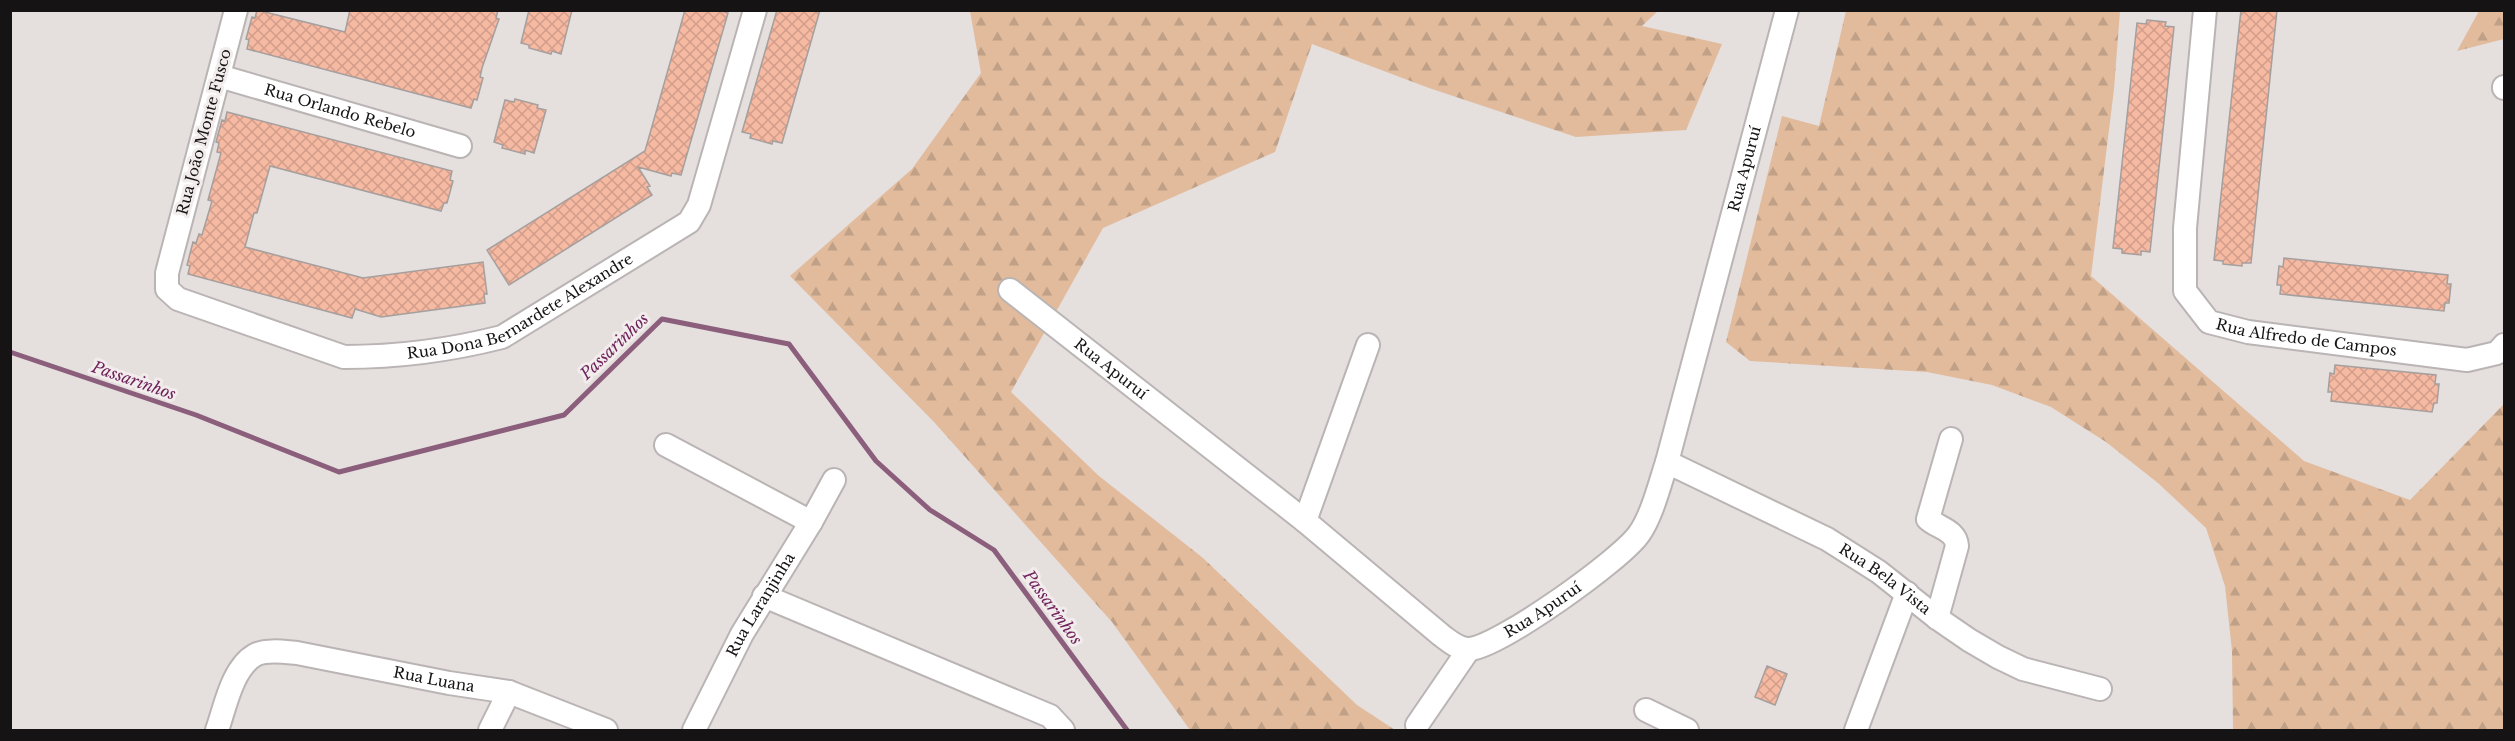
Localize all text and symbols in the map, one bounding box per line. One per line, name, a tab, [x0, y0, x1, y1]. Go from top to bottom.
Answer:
street label: Rua João Monte Fusco	[172, 46, 235, 217]
street label: Rua Orlando Rebelo	[262, 80, 418, 142]
street label: Rua Apuruí	[1724, 123, 1765, 214]
street label: Rua Dona Bernardete Alexandre	[406, 249, 636, 363]
water label: Passarinhos	[575, 309, 652, 384]
street label: Rua Alfredo de Campos	[2214, 314, 2398, 360]
street label: Rua Apuruí	[1071, 334, 1152, 404]
water label: Passarinhos	[89, 356, 178, 404]
street label: Rua Bela Vista	[1836, 539, 1935, 619]
street label: Rua Laranjinha	[722, 548, 799, 660]
water label: Passarinhos	[1019, 565, 1087, 648]
street label: Rua Apuruí	[1501, 577, 1585, 642]
street label: Rua Luana	[392, 662, 477, 696]

